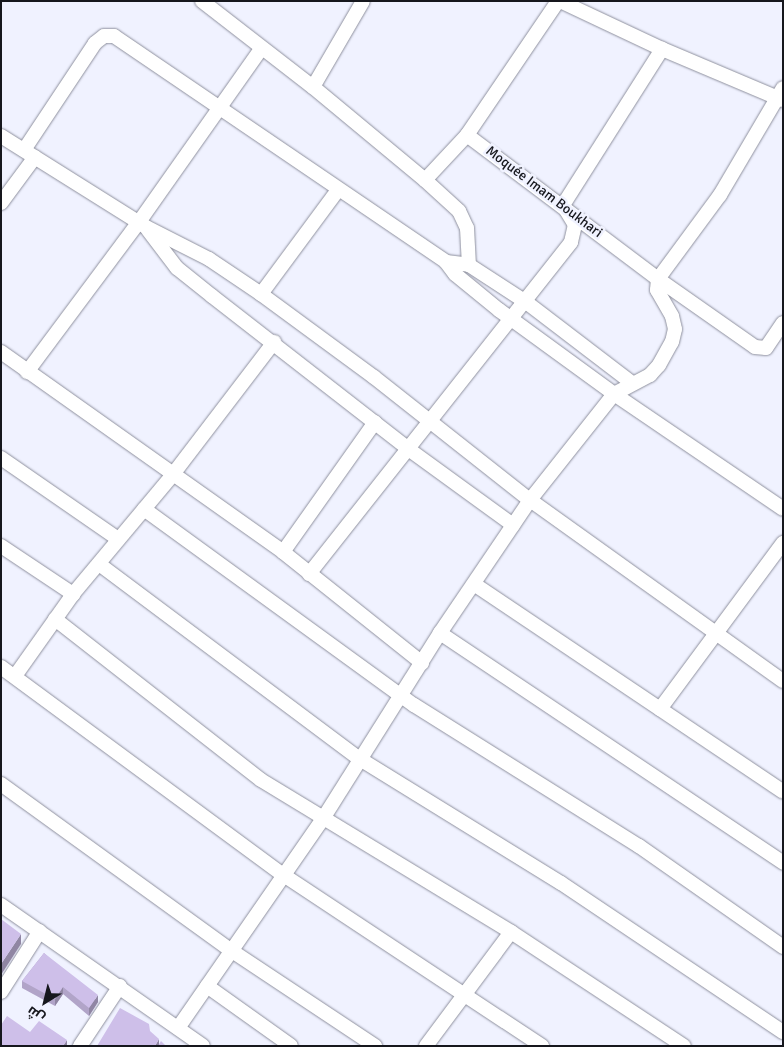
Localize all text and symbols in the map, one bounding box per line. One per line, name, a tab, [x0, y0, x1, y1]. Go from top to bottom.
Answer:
street label: Moquée Imam Boukhari	[482, 143, 606, 241]
north arrow	[20, 977, 70, 1027]
text: ش	[24, 1002, 48, 1027]

